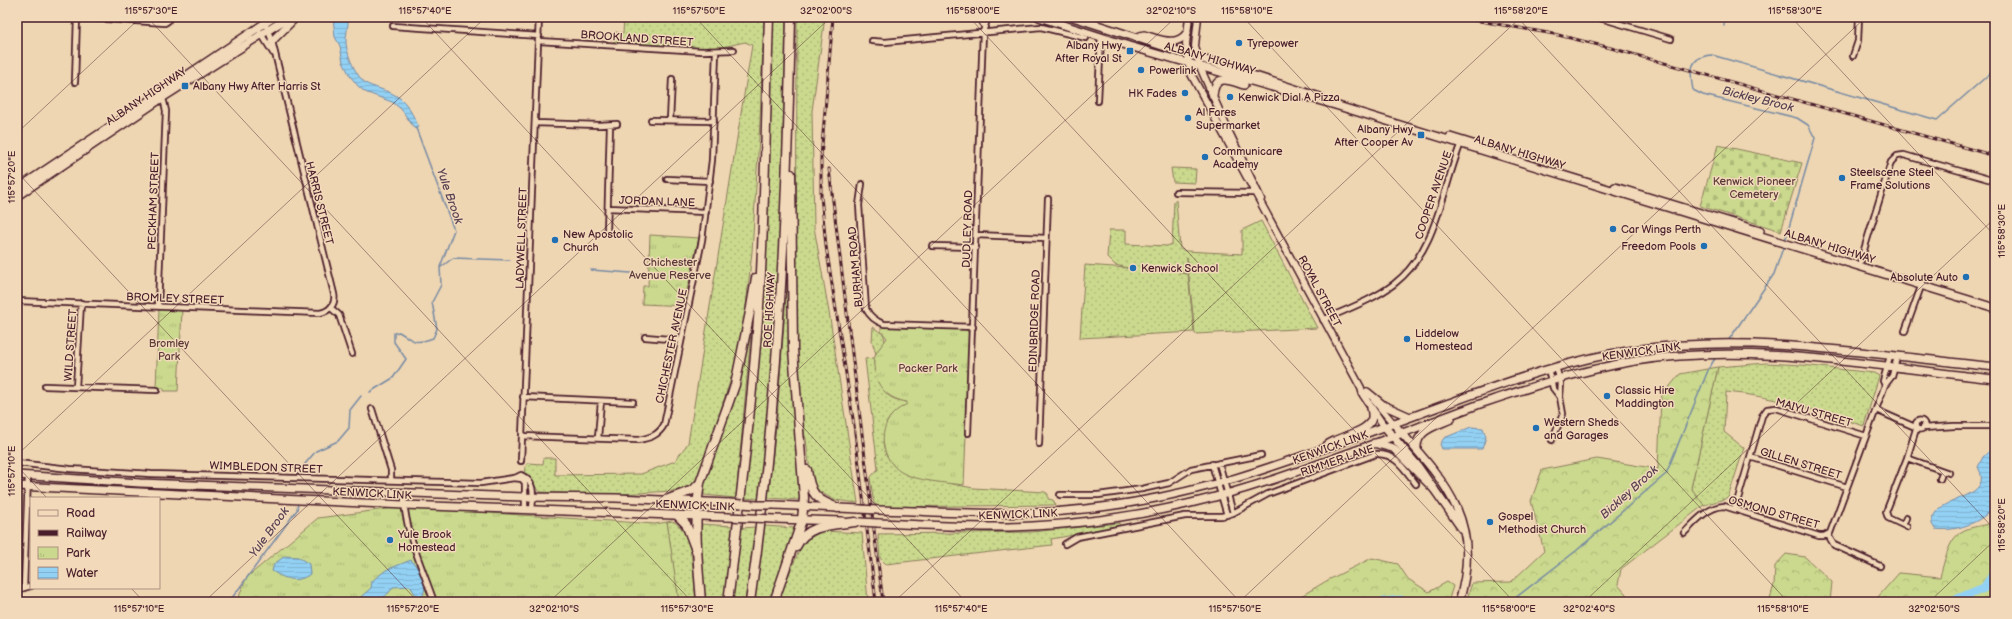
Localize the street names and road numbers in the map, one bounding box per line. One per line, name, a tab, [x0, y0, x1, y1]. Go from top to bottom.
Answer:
street label: BROOKLAND STREET	[580, 28, 694, 49]
street label: ALBANY HIGHWAY	[1163, 39, 1257, 78]
street label: ALBANY HIGHWAY	[104, 64, 189, 128]
street label: ALBANY HIGHWAY	[1473, 133, 1567, 173]
street label: COOPER AVENUE	[1412, 149, 1455, 241]
street label: PECKHAM STREET	[145, 151, 162, 250]
street label: HARRIS STREET	[303, 160, 336, 246]
street label: LADYWELL STREET	[513, 187, 530, 289]
street label: DUDLEY ROAD	[960, 190, 975, 268]
street label: JORDAN LANE	[619, 194, 695, 209]
street label: BURHAM ROAD	[845, 226, 866, 308]
street label: ALBANY HIGHWAY	[1783, 227, 1877, 267]
street label: ROYAL STREET	[1295, 253, 1344, 330]
street label: EDINBRIDGE ROAD	[1026, 269, 1043, 373]
street label: ROE HIGHWAY	[761, 271, 778, 348]
street label: CHICHESTER AVENUE	[653, 288, 690, 405]
street label: BROMLEY STREET	[126, 290, 225, 307]
street label: WILD STREET	[61, 308, 80, 382]
street label: KENWICK LINK	[1601, 339, 1682, 363]
street label: MAIYU STREET	[1774, 395, 1854, 430]
street label: KENWICK LINK	[1291, 428, 1370, 467]
street label: RIMMER LANE	[1299, 442, 1376, 479]
street label: GILLEN STREET	[1759, 445, 1844, 482]
street label: WIMBLEDON STREET	[209, 459, 323, 476]
street label: KENWICK LINK	[332, 485, 413, 502]
street label: OSMOND STREET	[1727, 493, 1821, 532]
street label: KENWICK LINK	[655, 498, 736, 513]
street label: KENWICK LINK	[978, 507, 1059, 522]

